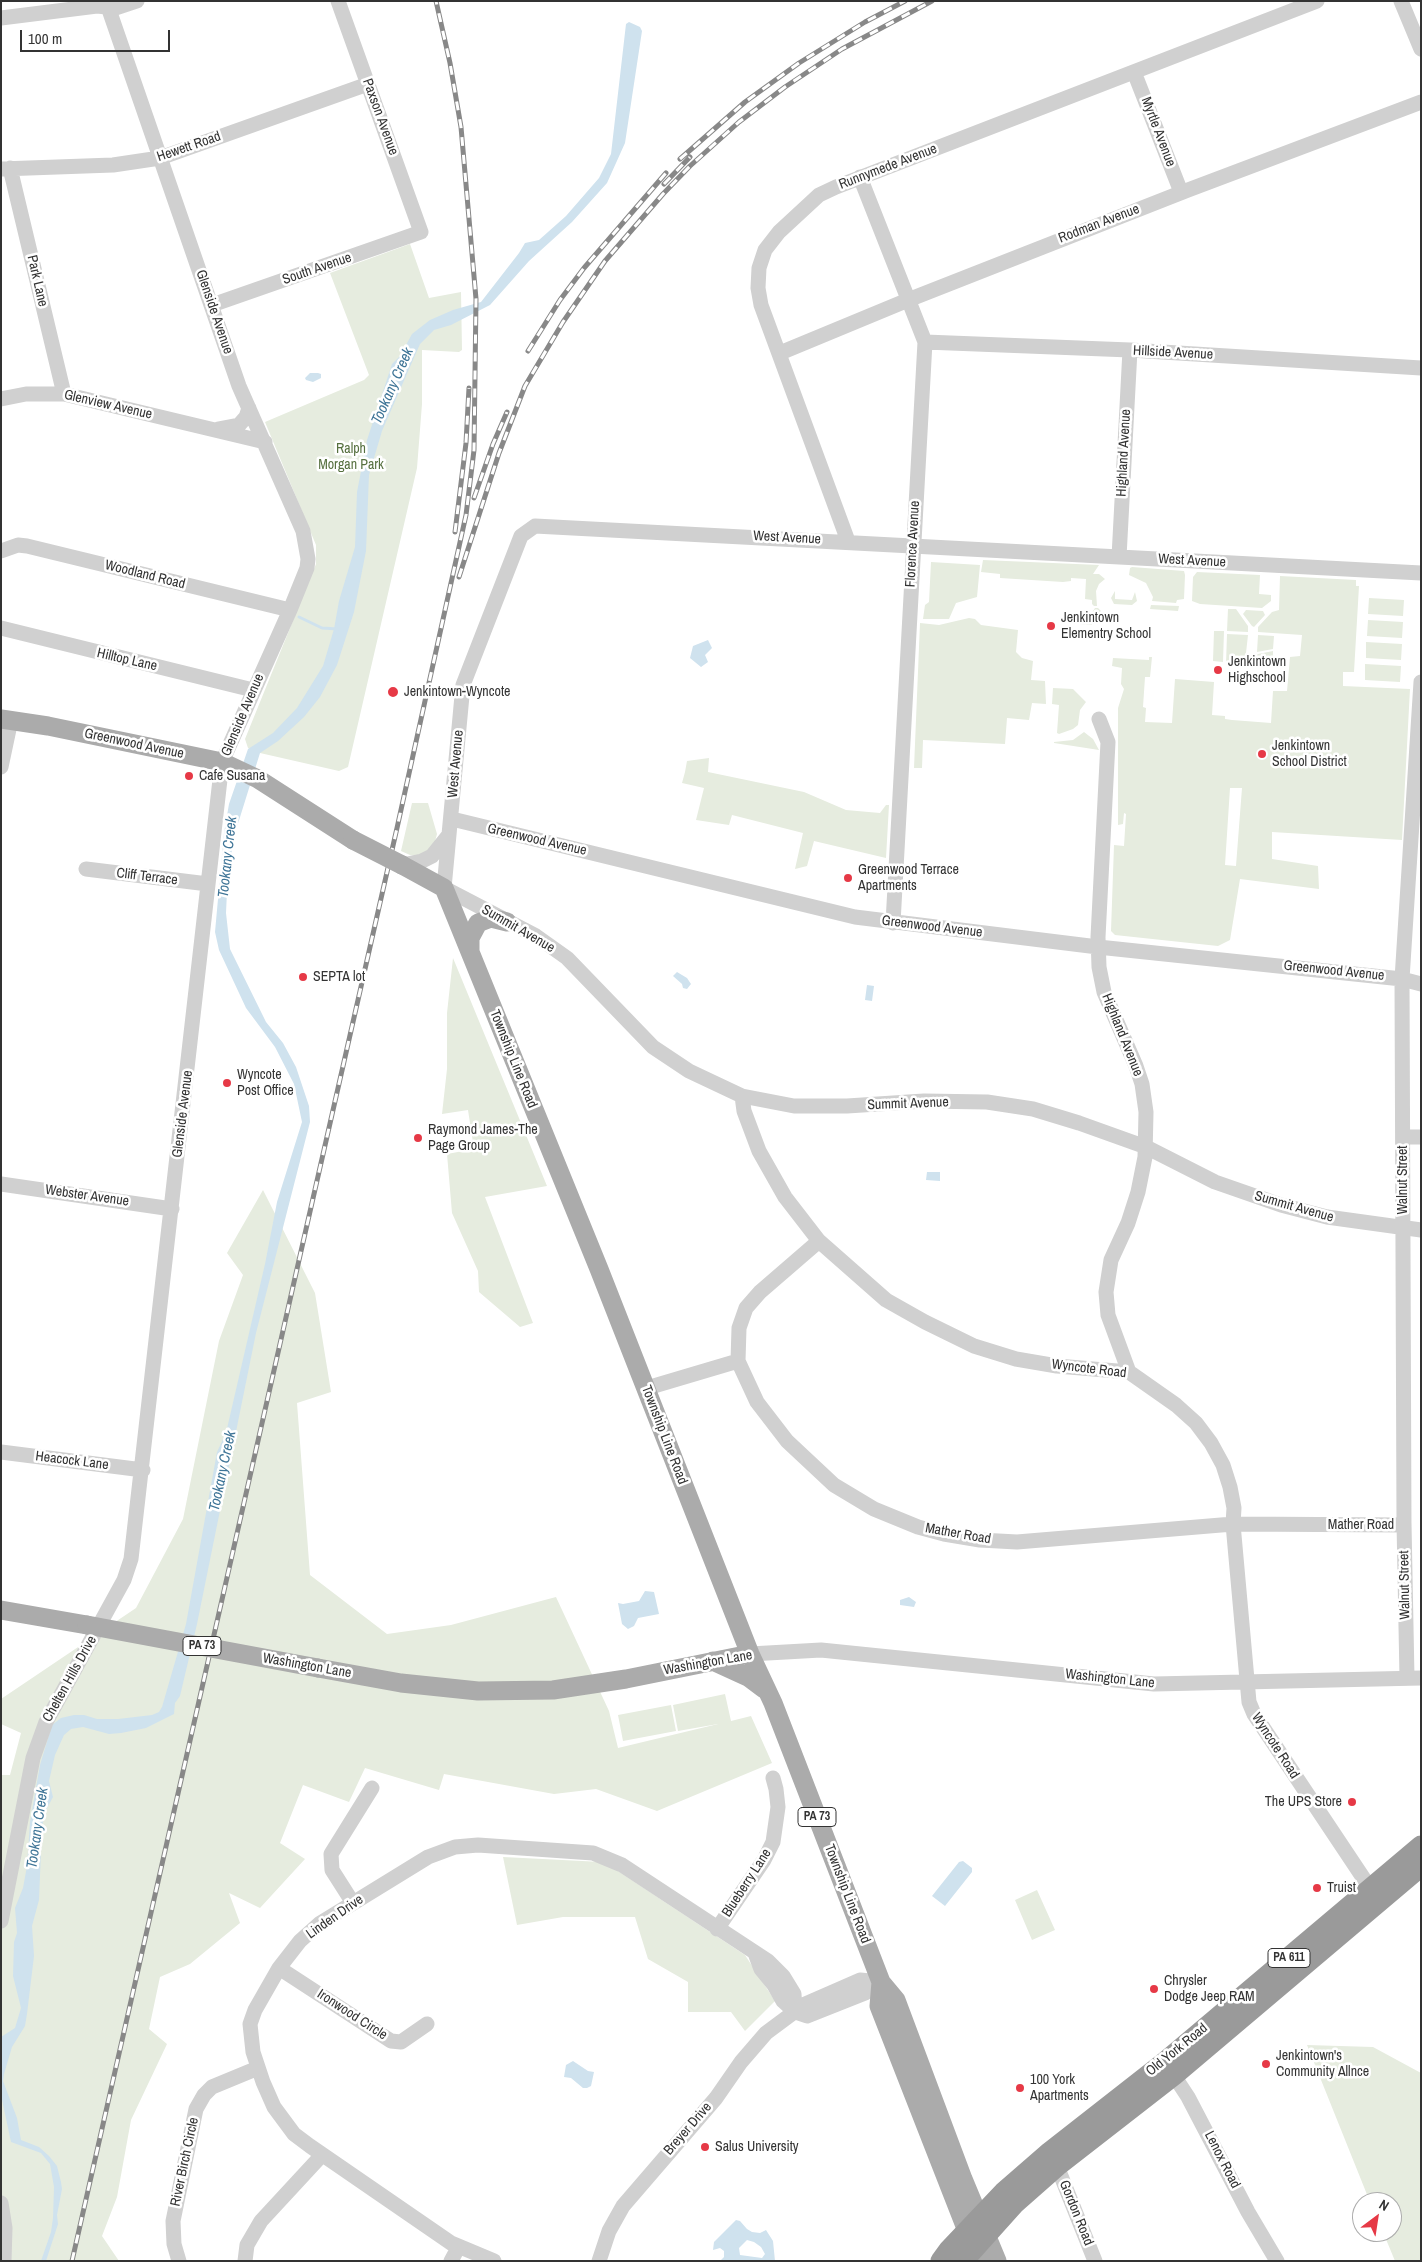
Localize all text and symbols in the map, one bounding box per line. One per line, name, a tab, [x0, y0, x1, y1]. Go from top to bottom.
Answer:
scale bar	[22, 20, 172, 52]
text: 100 m	[28, 28, 62, 49]
street label: Paxson Avenue	[358, 76, 402, 158]
street label: Myrtle Avenue	[1137, 95, 1179, 169]
street label: Hewett Road	[155, 128, 223, 166]
street label: Runnymede Avenue	[837, 141, 939, 193]
street label: Rodman Avenue	[1056, 201, 1142, 247]
street label: South Avenue	[280, 249, 354, 289]
street label: Park Lane	[23, 254, 51, 308]
street label: Glenside Avenue	[192, 268, 236, 356]
street label: Hillside Avenue	[1133, 343, 1213, 363]
water label: Tookany Creek	[368, 345, 418, 427]
street label: Glenview Avenue	[62, 387, 154, 423]
street label: Highland Avenue	[1113, 409, 1135, 497]
park label: Ralph Morgan Park	[318, 441, 384, 474]
street label: Florence Avenue	[902, 500, 924, 588]
street label: West Avenue	[753, 528, 821, 548]
street label: West Avenue	[1158, 551, 1226, 571]
street label: Woodland Road	[103, 557, 187, 593]
place label: Jenkintown Elementry School	[1061, 610, 1151, 642]
marker: Jenkintown Elementry School	[1045, 620, 1057, 632]
street label: Hilltop Lane	[95, 645, 159, 675]
place label: Jenkintown Highschool	[1228, 654, 1286, 686]
marker: Jenkintown Highschool	[1212, 664, 1224, 676]
street label: Glenside Avenue	[218, 671, 268, 759]
place label: Jenkintown-Wyncote	[404, 684, 510, 700]
marker: Jenkintown-Wyncote	[386, 685, 400, 699]
street label: Greenwood Avenue	[83, 725, 185, 763]
street label: West Avenue	[445, 729, 467, 799]
place label: Jenkintown School District	[1272, 738, 1347, 770]
marker: Jenkintown School District	[1256, 748, 1268, 760]
place label: Cafe Susana	[199, 768, 265, 784]
marker: Cafe Susana	[183, 770, 195, 782]
water label: Tookany Creek	[215, 815, 241, 899]
street label: Greenwood Avenue	[486, 820, 588, 860]
place label: Greenwood Terrace Apartments	[858, 862, 959, 894]
street label: Cliff Terrace	[115, 865, 179, 889]
marker: Greenwood Terrace Apartments	[842, 872, 854, 884]
street label: Summit Avenue	[479, 901, 557, 957]
street label: Greenwood Avenue	[881, 912, 983, 942]
street label: Greenwood Avenue	[1283, 957, 1385, 985]
place label: SEPTA lot	[313, 969, 365, 985]
marker: SEPTA lot	[297, 971, 309, 983]
street label: Highland Avenue	[1098, 991, 1146, 1079]
street label: Township Line Road	[486, 1007, 540, 1111]
place label: Wyncote Post Office	[237, 1067, 294, 1100]
street label: Glenside Avenue	[169, 1069, 197, 1159]
marker: Wyncote Post Office	[221, 1077, 233, 1089]
street label: Summit Avenue	[867, 1094, 949, 1114]
place label: Raymond James-The Page Group	[428, 1122, 538, 1154]
marker: Raymond James-The Page Group	[412, 1132, 424, 1144]
street label: Walnut Street	[1395, 1145, 1411, 1215]
street label: Webster Avenue	[44, 1182, 130, 1210]
street label: Summit Avenue	[1253, 1188, 1335, 1226]
street label: Wyncote Road	[1051, 1356, 1127, 1382]
street label: Township Line Road	[637, 1383, 691, 1487]
water label: Tookany Creek	[206, 1429, 240, 1513]
street label: Heacock Lane	[35, 1448, 109, 1474]
street label: Mather Road	[1328, 1517, 1394, 1533]
street label: Mather Road	[924, 1520, 992, 1548]
street label: Walnut Street	[1396, 1550, 1414, 1620]
street label: Chelten Hills Drive	[39, 1633, 101, 1725]
road number: PA 73	[183, 1636, 221, 1655]
street label: Washington Lane	[662, 1647, 754, 1679]
street label: Washington Lane	[261, 1650, 353, 1682]
street label: Washington Lane	[1065, 1666, 1155, 1692]
street label: Wyncote Road	[1247, 1710, 1303, 1782]
water label: Tookany Creek	[23, 1786, 53, 1870]
place label: The UPS Store	[1265, 1794, 1342, 1810]
marker: The UPS Store	[1346, 1796, 1358, 1808]
road number: PA 73	[798, 1808, 836, 1826]
street label: Township Line Road	[820, 1842, 874, 1946]
street label: Blueberry Lane	[719, 1846, 775, 1920]
place label: Truist	[1327, 1880, 1356, 1896]
marker: Truist	[1311, 1882, 1323, 1894]
street label: Linden Drive	[303, 1891, 367, 1943]
road number: PA 611	[1268, 1949, 1310, 1968]
place label: Chrysler Dodge Jeep RAM	[1164, 1973, 1255, 2005]
marker: Chrysler Dodge Jeep RAM	[1148, 1983, 1160, 1995]
street label: Ironwood Circle	[314, 1986, 390, 2044]
street label: Old York Road	[1143, 2020, 1211, 2080]
place label: Jenkintown's Community Allnce	[1276, 2048, 1369, 2080]
marker: Jenkintown's Community Allnce	[1260, 2058, 1272, 2070]
place label: 100 York Apartments	[1030, 2072, 1089, 2104]
marker: 100 York Apartments	[1014, 2082, 1026, 2094]
street label: Breyer Drive	[661, 2099, 715, 2159]
street label: River Birch Circle	[167, 2116, 203, 2208]
street label: Lenox Road	[1200, 2129, 1244, 2191]
place label: Salus University	[715, 2139, 799, 2155]
marker: Salus University	[699, 2141, 711, 2153]
street label: Gordon Road	[1055, 2178, 1097, 2248]
north arrow	[1352, 2192, 1402, 2242]
text: N	[1376, 2195, 1392, 2215]

